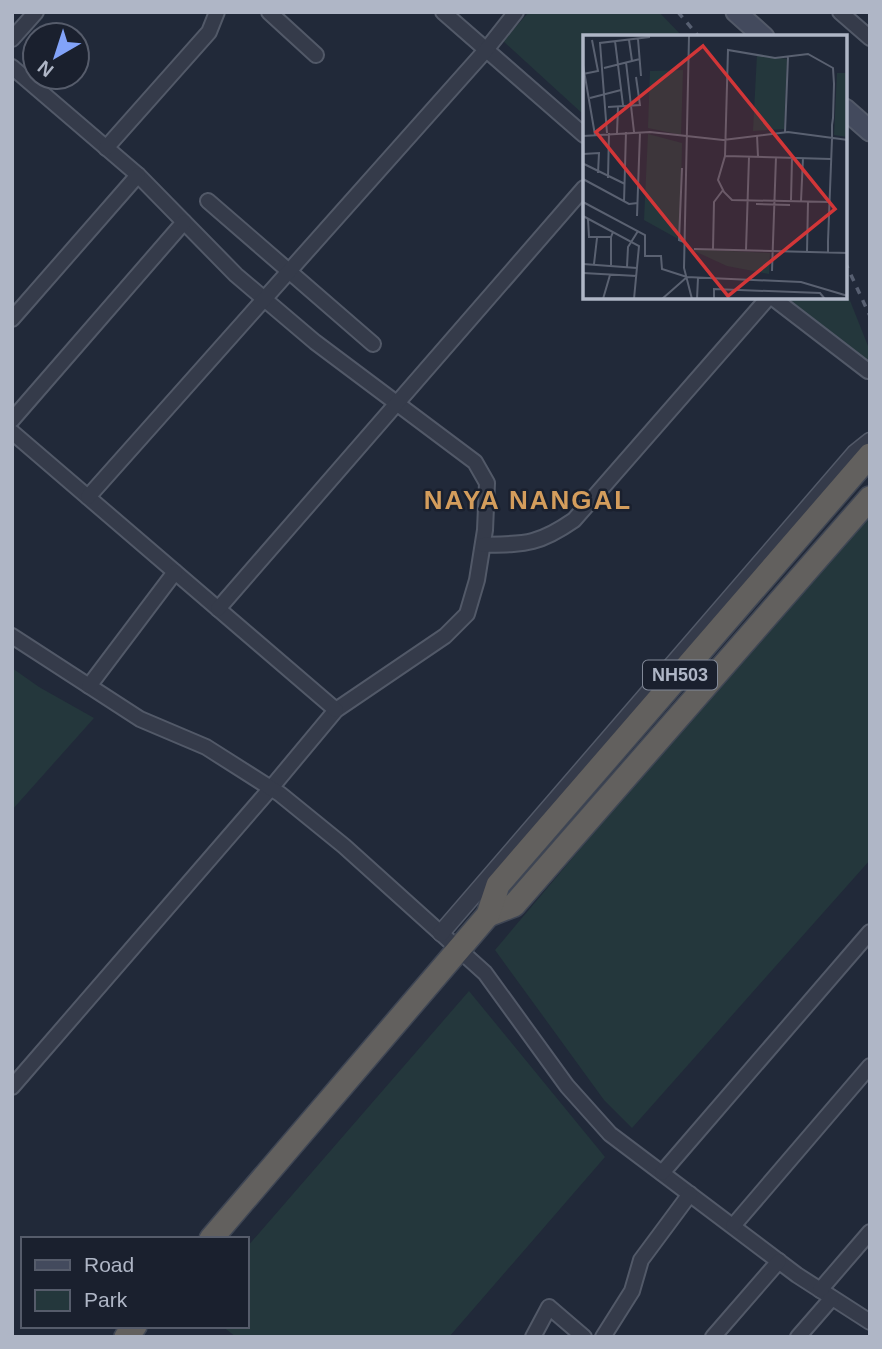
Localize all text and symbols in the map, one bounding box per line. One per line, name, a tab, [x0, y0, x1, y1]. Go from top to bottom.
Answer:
north arrow	[21, 21, 91, 91]
inset map	[583, 35, 847, 299]
text: N	[34, 56, 58, 81]
district label: NAYA NANGAL	[424, 485, 632, 515]
road number: NH503	[643, 660, 717, 690]
legend	[21, 1237, 248, 1328]
text: Road	[84, 1253, 134, 1276]
text: Park	[84, 1288, 128, 1311]

